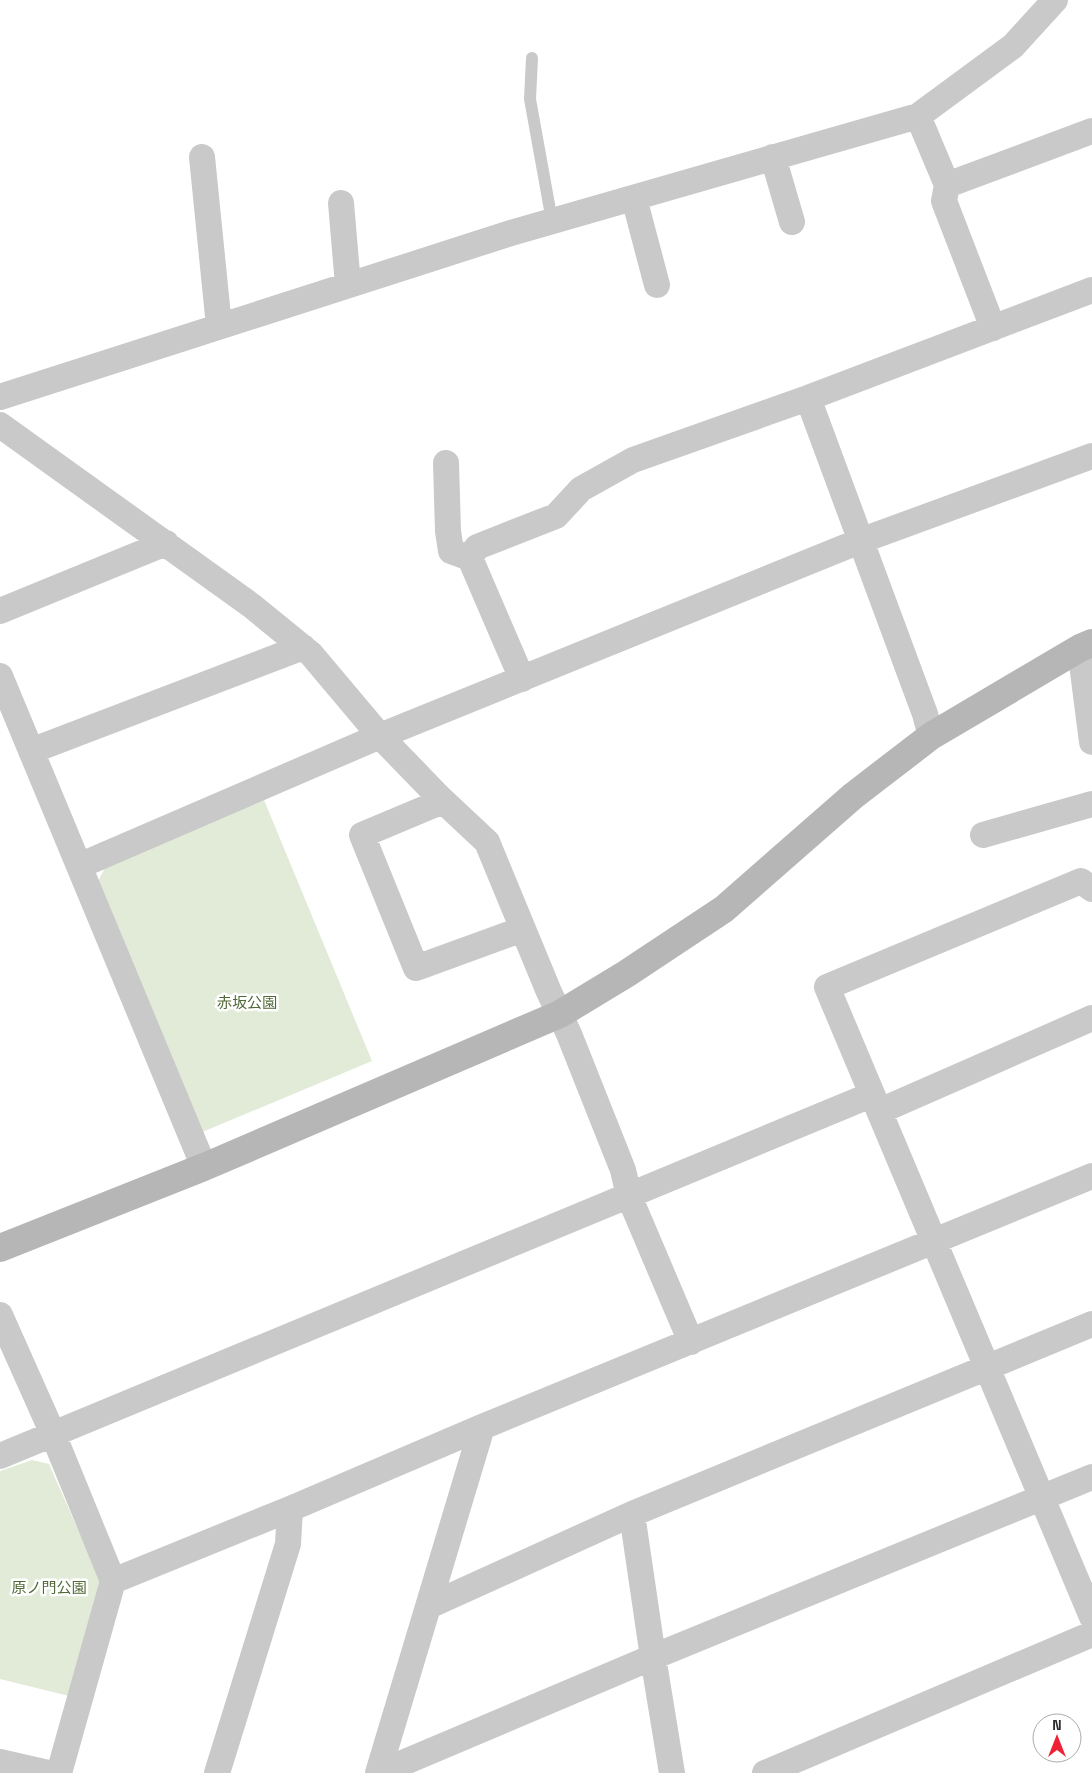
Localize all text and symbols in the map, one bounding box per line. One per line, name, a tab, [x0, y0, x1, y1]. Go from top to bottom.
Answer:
park label: 赤坂公園	[217, 993, 277, 1012]
park label: 原ノ門公園	[11, 1578, 87, 1597]
north arrow	[1032, 1713, 1082, 1763]
text: N	[1052, 1716, 1062, 1734]

